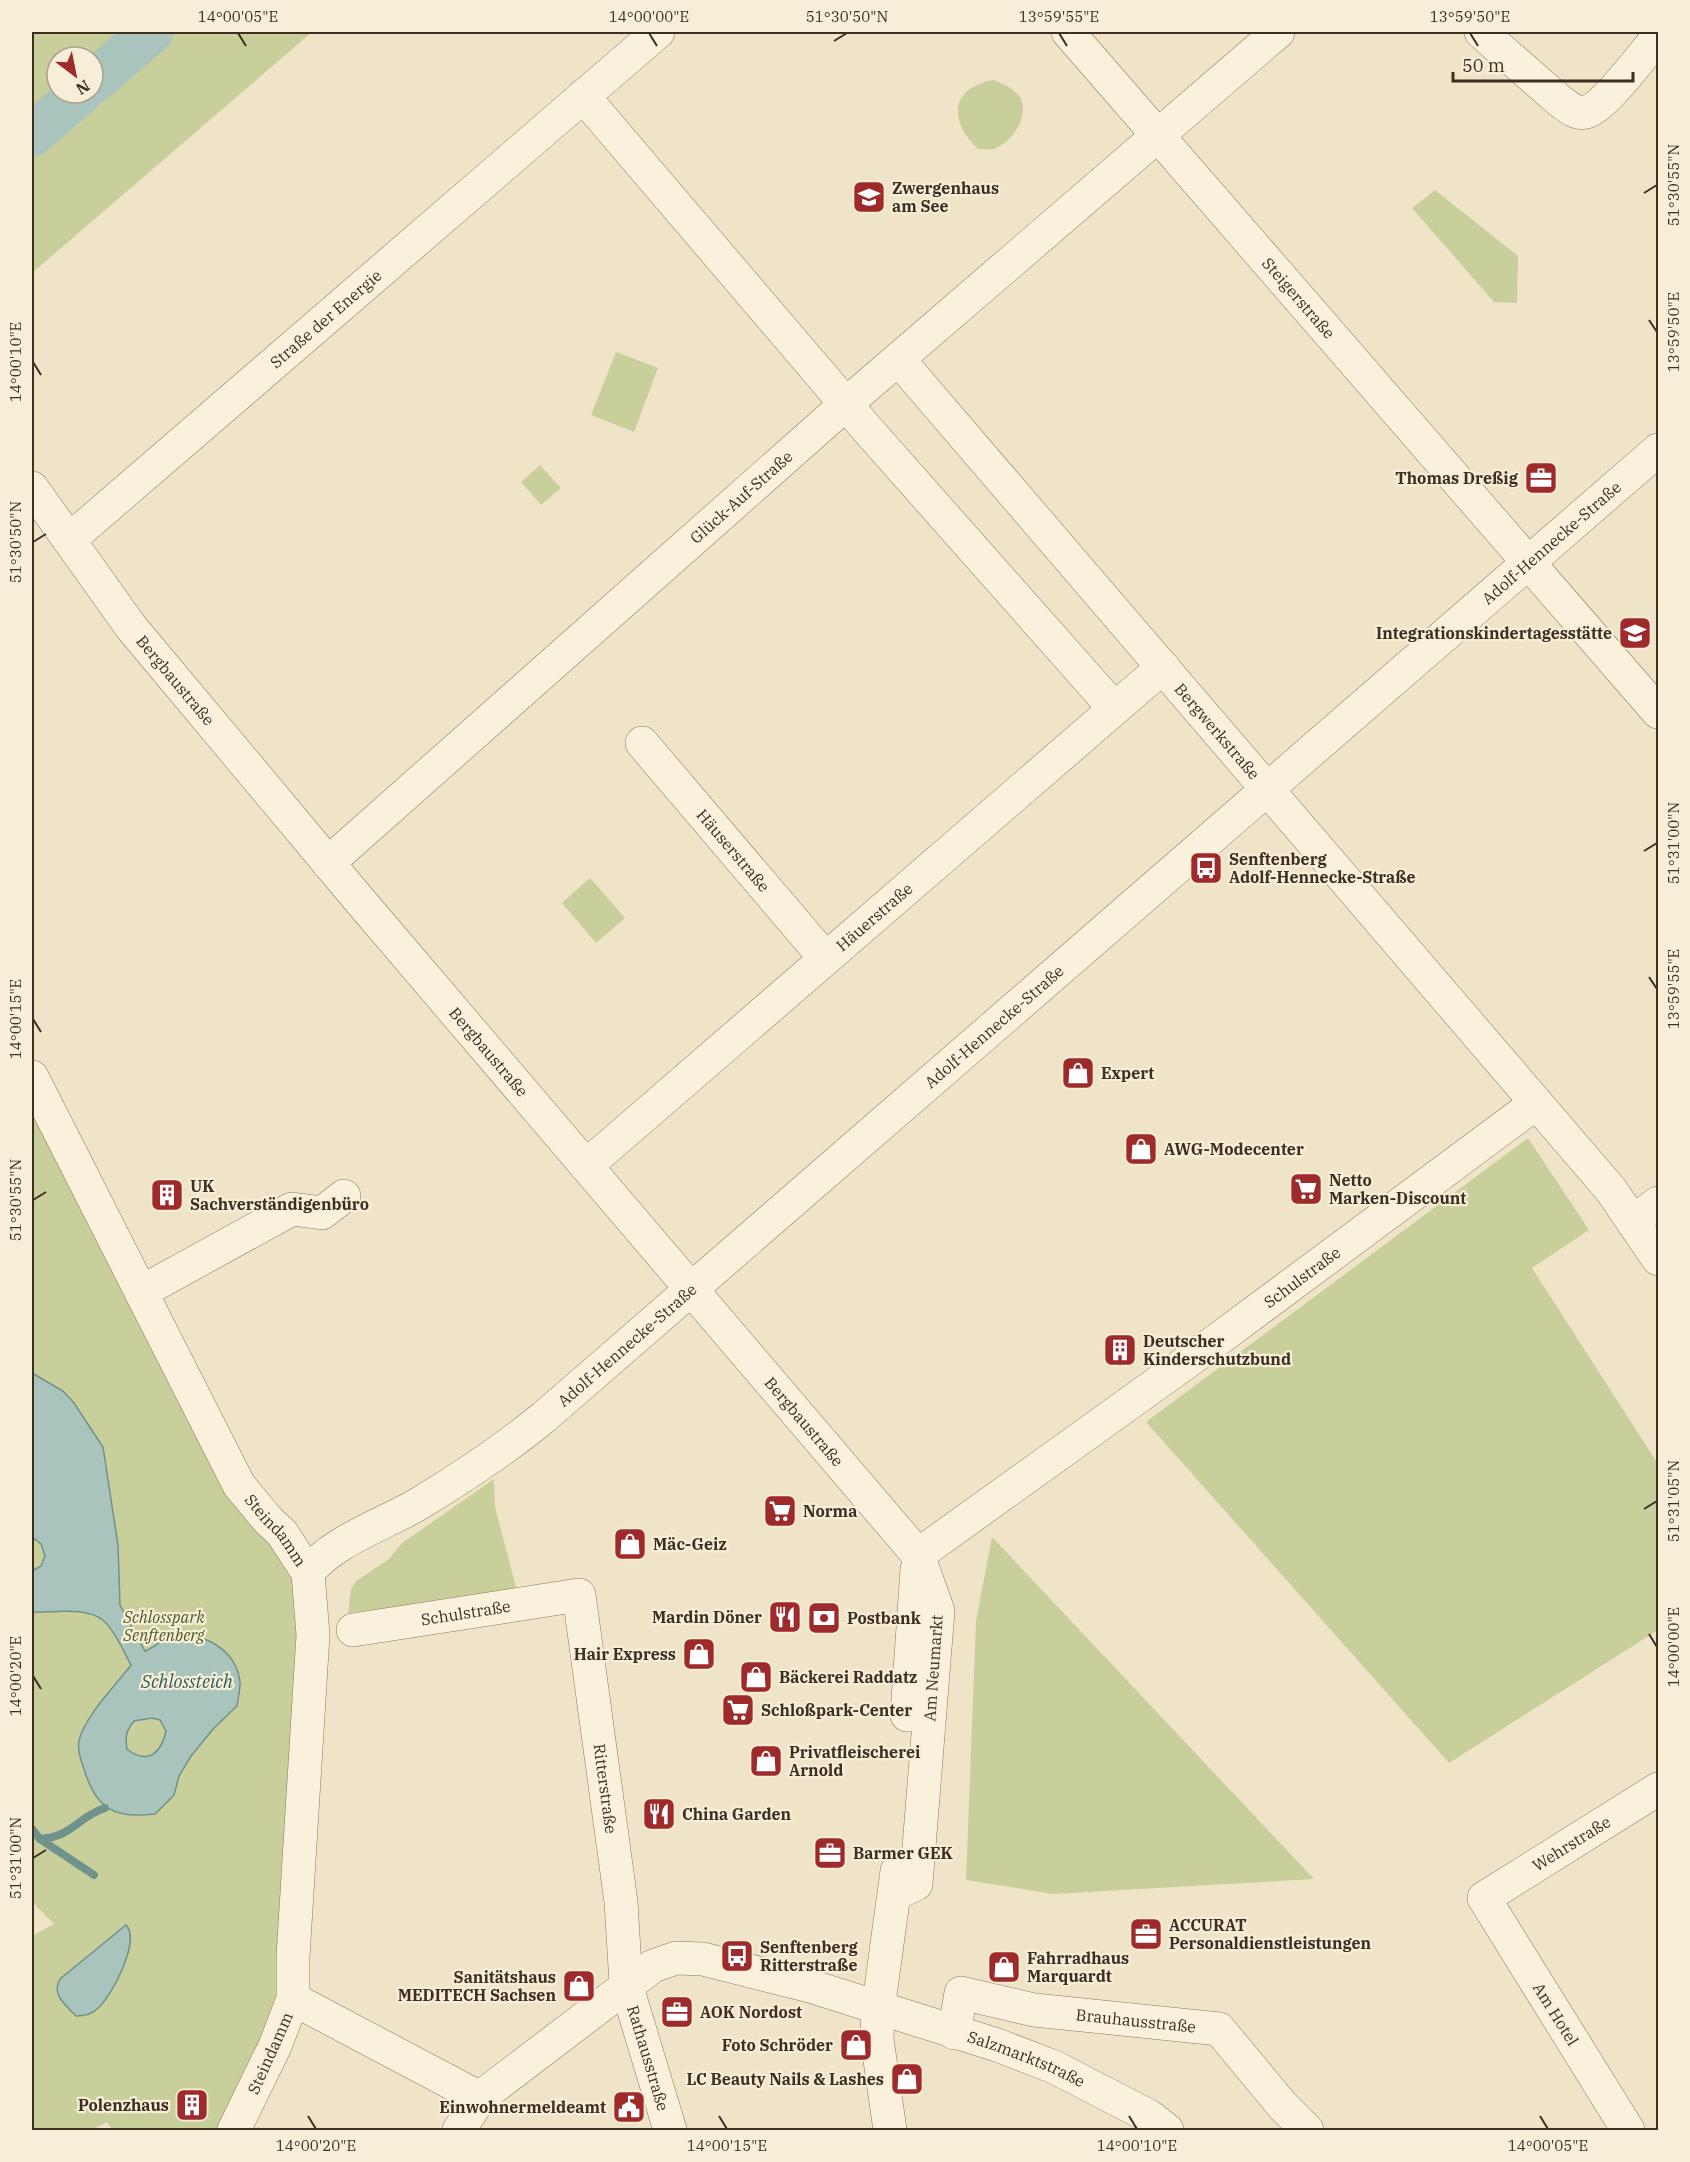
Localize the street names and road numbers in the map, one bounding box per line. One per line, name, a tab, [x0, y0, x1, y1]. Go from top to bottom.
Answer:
street label: Steigerstraße	[1258, 253, 1339, 343]
street label: Straße der Energie	[266, 265, 386, 372]
street label: Glück-Auf-Straße	[686, 446, 797, 548]
street label: Adolf-Hennecke-Straße	[1478, 477, 1625, 608]
street label: Bergbaustraße	[132, 631, 219, 729]
street label: Bergwerkstraße	[1171, 679, 1264, 783]
street label: Häuserstraße	[693, 805, 774, 896]
street label: Häuerstraße	[832, 878, 917, 955]
street label: Adolf-Hennecke-Straße	[920, 961, 1068, 1092]
street label: Bergbaustraße	[445, 1003, 533, 1101]
street label: Schulstraße	[1260, 1242, 1344, 1312]
street label: Adolf-Hennecke-Straße	[553, 1279, 701, 1411]
street label: Bergbaustraße	[760, 1373, 848, 1470]
street label: Steindamm	[241, 1490, 311, 1570]
street label: Schulstraße	[419, 1596, 512, 1629]
street label: Am Neumarkt	[919, 1614, 947, 1722]
street label: Ritterstraße	[589, 1742, 622, 1835]
street label: Wehrstraße	[1528, 1811, 1614, 1875]
street label: Am Hotel	[1529, 1979, 1583, 2049]
street label: Rathausstraße	[623, 2003, 674, 2113]
street label: Brauhausstraße	[1075, 2004, 1197, 2037]
street label: Steindamm	[243, 2009, 297, 2097]
street label: Salzmarktstraße	[965, 2026, 1089, 2091]

